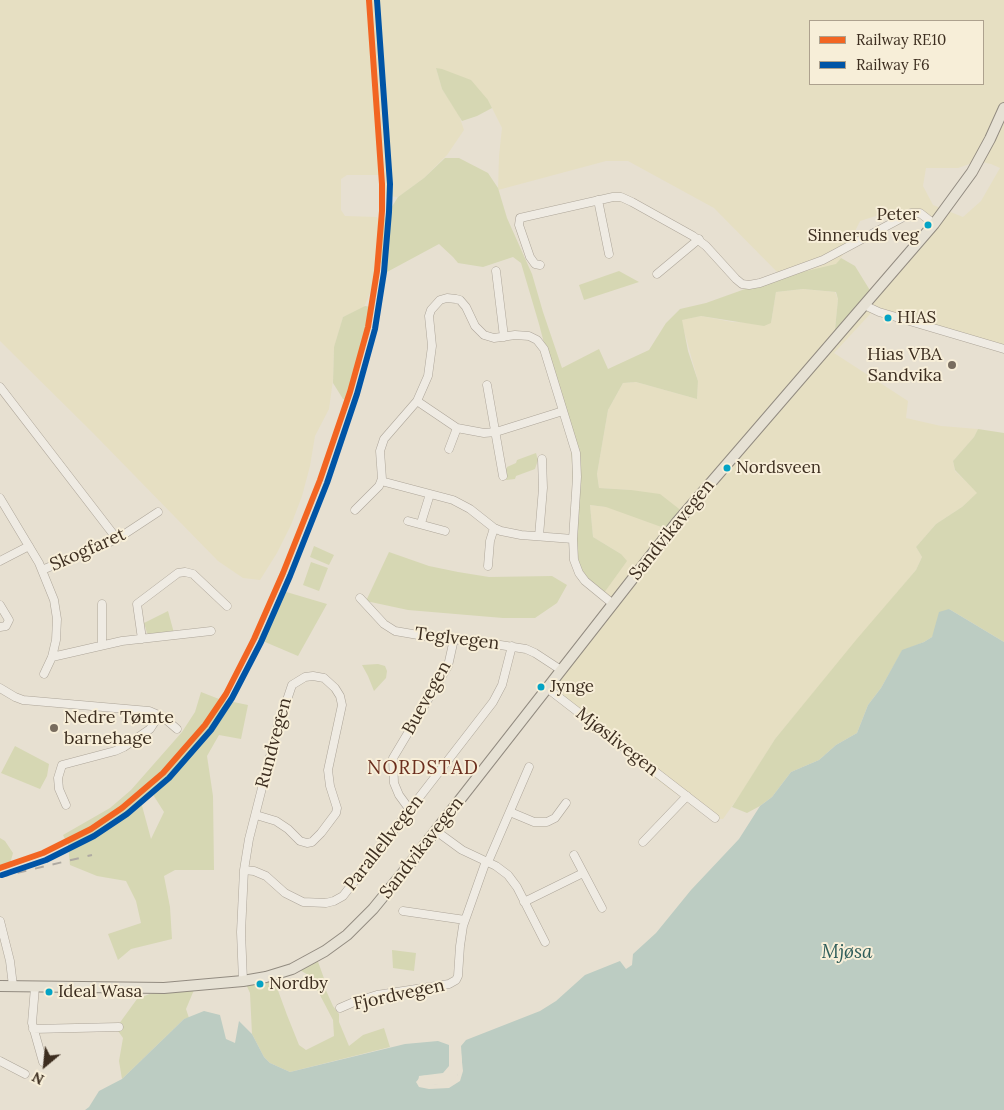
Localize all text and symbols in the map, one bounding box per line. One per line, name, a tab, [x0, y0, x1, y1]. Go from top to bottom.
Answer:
legend	[809, 20, 984, 85]
text: Railway RE10	[856, 30, 946, 49]
text: Railway F6	[856, 55, 930, 74]
place label: Peter Sinneruds veg	[808, 205, 919, 245]
marker: Peter Sinneruds veg	[923, 220, 933, 230]
place label: HIAS	[897, 308, 936, 328]
marker: HIAS	[883, 313, 893, 323]
place label: Hias VBA Sandvika	[867, 344, 942, 386]
marker: Hias VBA Sandvika	[946, 359, 958, 371]
place label: Nordsveen	[736, 458, 821, 478]
marker: Nordsveen	[722, 463, 732, 473]
street label: Sandvikavegen	[625, 475, 719, 585]
street label: Skogfaret	[47, 524, 129, 576]
street label: Teglvegen	[414, 623, 500, 655]
street label: Buevegen	[398, 657, 456, 739]
place label: Jynge	[550, 677, 594, 697]
marker: Jynge	[536, 682, 546, 692]
street label: Rundvegen	[252, 695, 296, 791]
street label: Mjøslivegen	[571, 703, 663, 781]
place label: Nedre Tømte barnehage	[64, 707, 174, 750]
marker: Nedre Tømte barnehage	[48, 722, 60, 734]
district label: NORDSTAD	[366, 758, 480, 780]
street label: Parallellvegen	[340, 791, 428, 895]
street label: Sandvikavegen	[376, 793, 468, 903]
water label: Mjøsa	[822, 942, 872, 964]
place label: Nordby	[269, 974, 328, 994]
street label: Fjordvegen	[351, 975, 447, 1015]
marker: Nordby	[255, 979, 265, 989]
place label: Ideal Wasa	[58, 982, 142, 1002]
marker: Ideal Wasa	[44, 987, 54, 997]
north arrow	[20, 1040, 70, 1090]
text: N	[29, 1068, 47, 1089]

